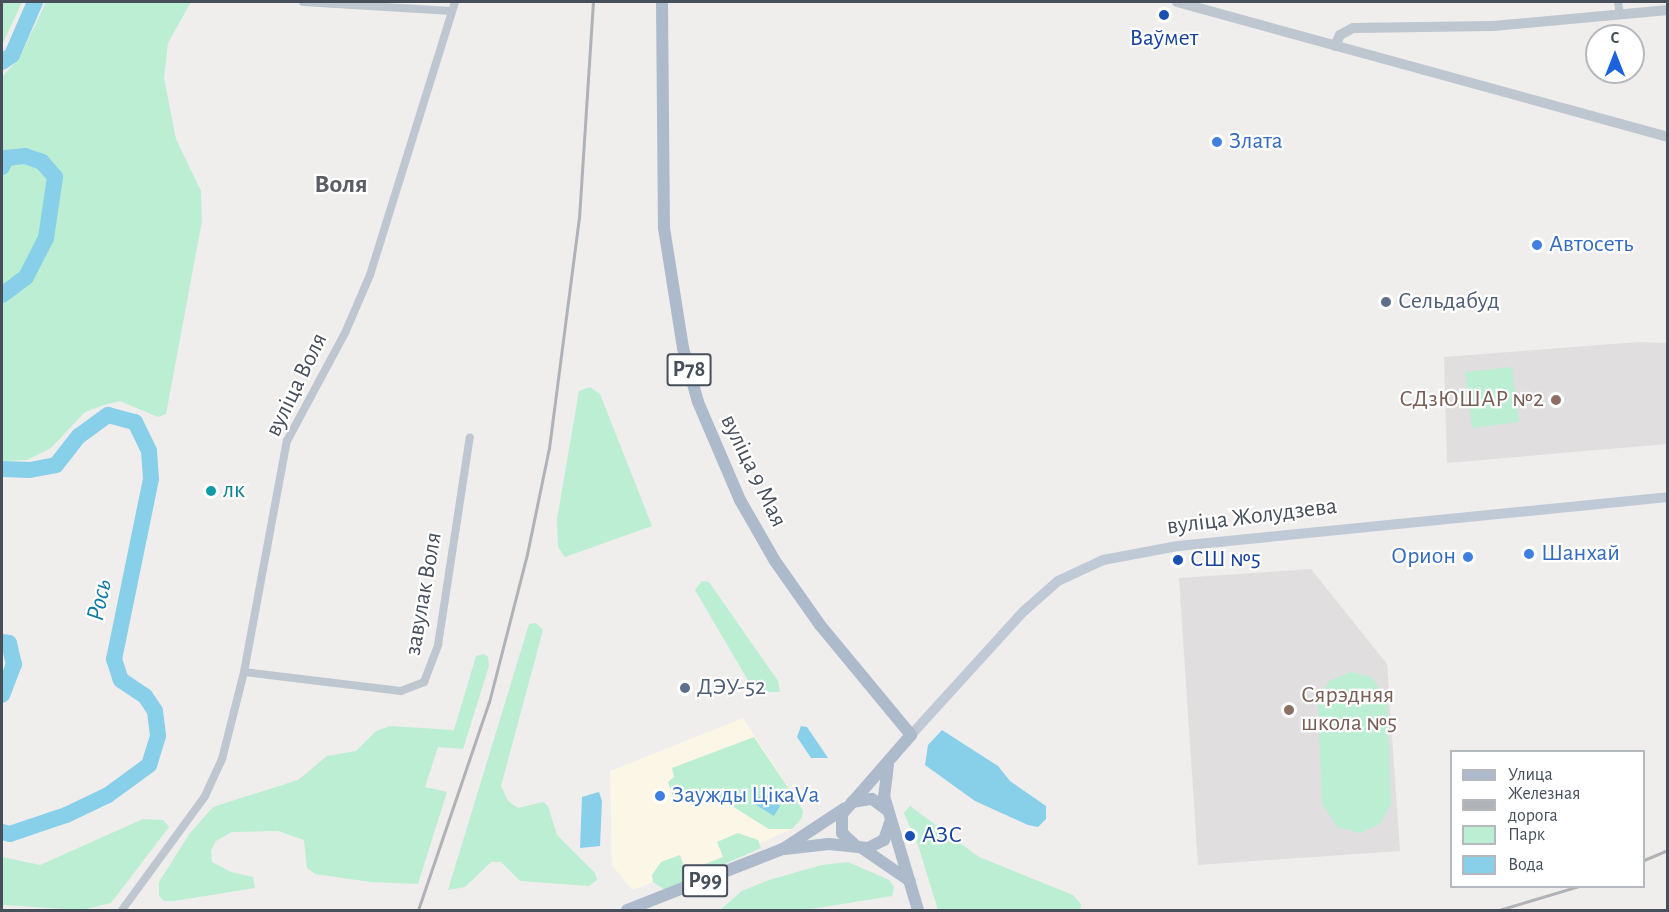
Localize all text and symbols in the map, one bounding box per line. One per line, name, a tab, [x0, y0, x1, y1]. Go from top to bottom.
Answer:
marker: Ваўмет	[1157, 8, 1171, 22]
north arrow	[1585, 24, 1645, 84]
place label: Ваўмет	[1130, 25, 1198, 53]
text: С	[1611, 30, 1619, 46]
place label: Злата	[1229, 128, 1283, 156]
marker: Злата	[1210, 135, 1224, 149]
district label: Воля	[314, 169, 368, 201]
place label: Автосеть	[1549, 231, 1634, 259]
marker: Автосеть	[1530, 238, 1544, 252]
place label: Сельдабуд	[1398, 288, 1499, 316]
marker: Сельдабуд	[1379, 295, 1393, 309]
street label: вуліца Воля	[259, 328, 335, 442]
road number: Р78	[666, 351, 712, 389]
place label: СДзЮШАР №2	[1399, 386, 1544, 414]
marker: СДзЮШАР №2	[1549, 393, 1563, 407]
street label: вуліца 9 Мая	[713, 410, 793, 532]
place label: лк	[223, 477, 245, 505]
marker: лк	[204, 484, 218, 498]
street label: вуліца Жолудзева	[1165, 492, 1339, 542]
street label: завулак Воля	[399, 530, 449, 658]
place label: Шанхай	[1541, 540, 1620, 568]
place label: Орион	[1391, 543, 1456, 571]
place label: СШ №5	[1190, 546, 1261, 574]
marker: Шанхай	[1522, 547, 1536, 561]
marker: Орион	[1461, 550, 1475, 564]
marker: СШ №5	[1171, 553, 1185, 567]
water label: Рось	[80, 576, 120, 624]
place label: ДЭУ-52	[697, 674, 766, 702]
marker: ДЭУ-52	[678, 681, 692, 695]
place label: Сярэдняя школа №5	[1301, 682, 1397, 738]
marker: Сярэдняя школа №5	[1282, 703, 1296, 717]
legend	[1450, 750, 1645, 888]
text: Улица	[1508, 766, 1553, 784]
place label: Заужды ЦікаVа	[672, 782, 819, 810]
text: Железная дорога	[1508, 785, 1580, 825]
marker: Заужды ЦікаVа	[653, 789, 667, 803]
place label: АЗС	[922, 822, 962, 850]
text: Парк	[1508, 826, 1545, 844]
marker: АЗС	[903, 829, 917, 843]
text: Вода	[1508, 856, 1544, 874]
road number: Р99	[681, 862, 729, 900]

